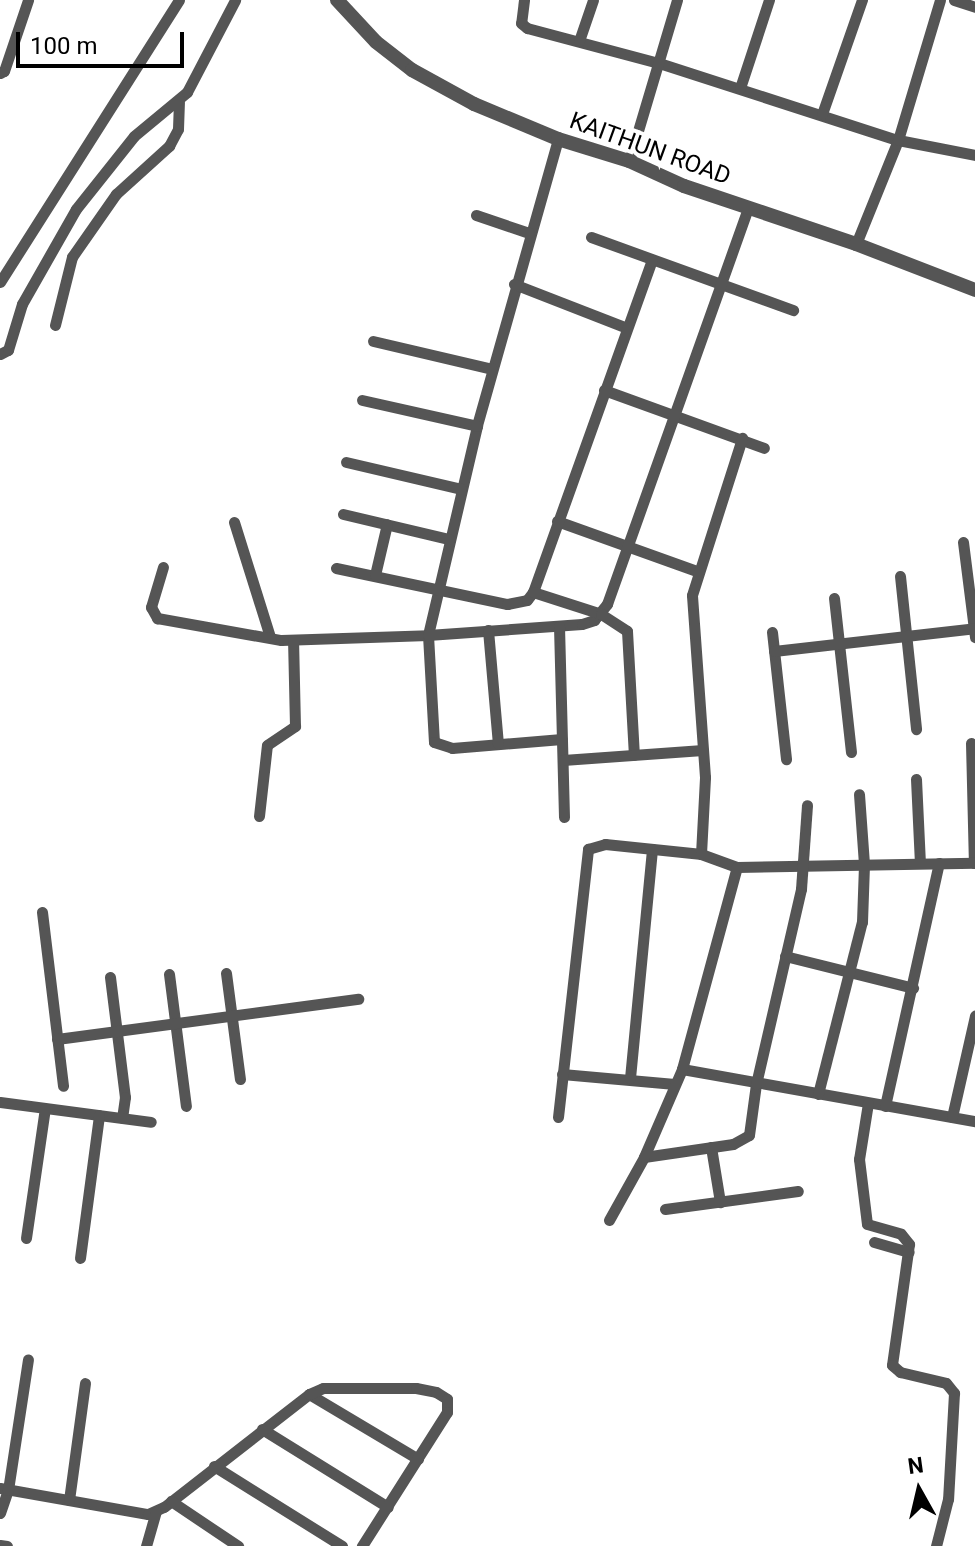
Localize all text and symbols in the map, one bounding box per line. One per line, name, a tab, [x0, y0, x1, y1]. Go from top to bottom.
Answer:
scale bar	[20, 16, 188, 66]
text: 100 m	[30, 32, 97, 60]
street label: KAITHUN ROAD	[565, 106, 735, 192]
north arrow	[879, 1450, 959, 1530]
text: N	[906, 1452, 925, 1479]

